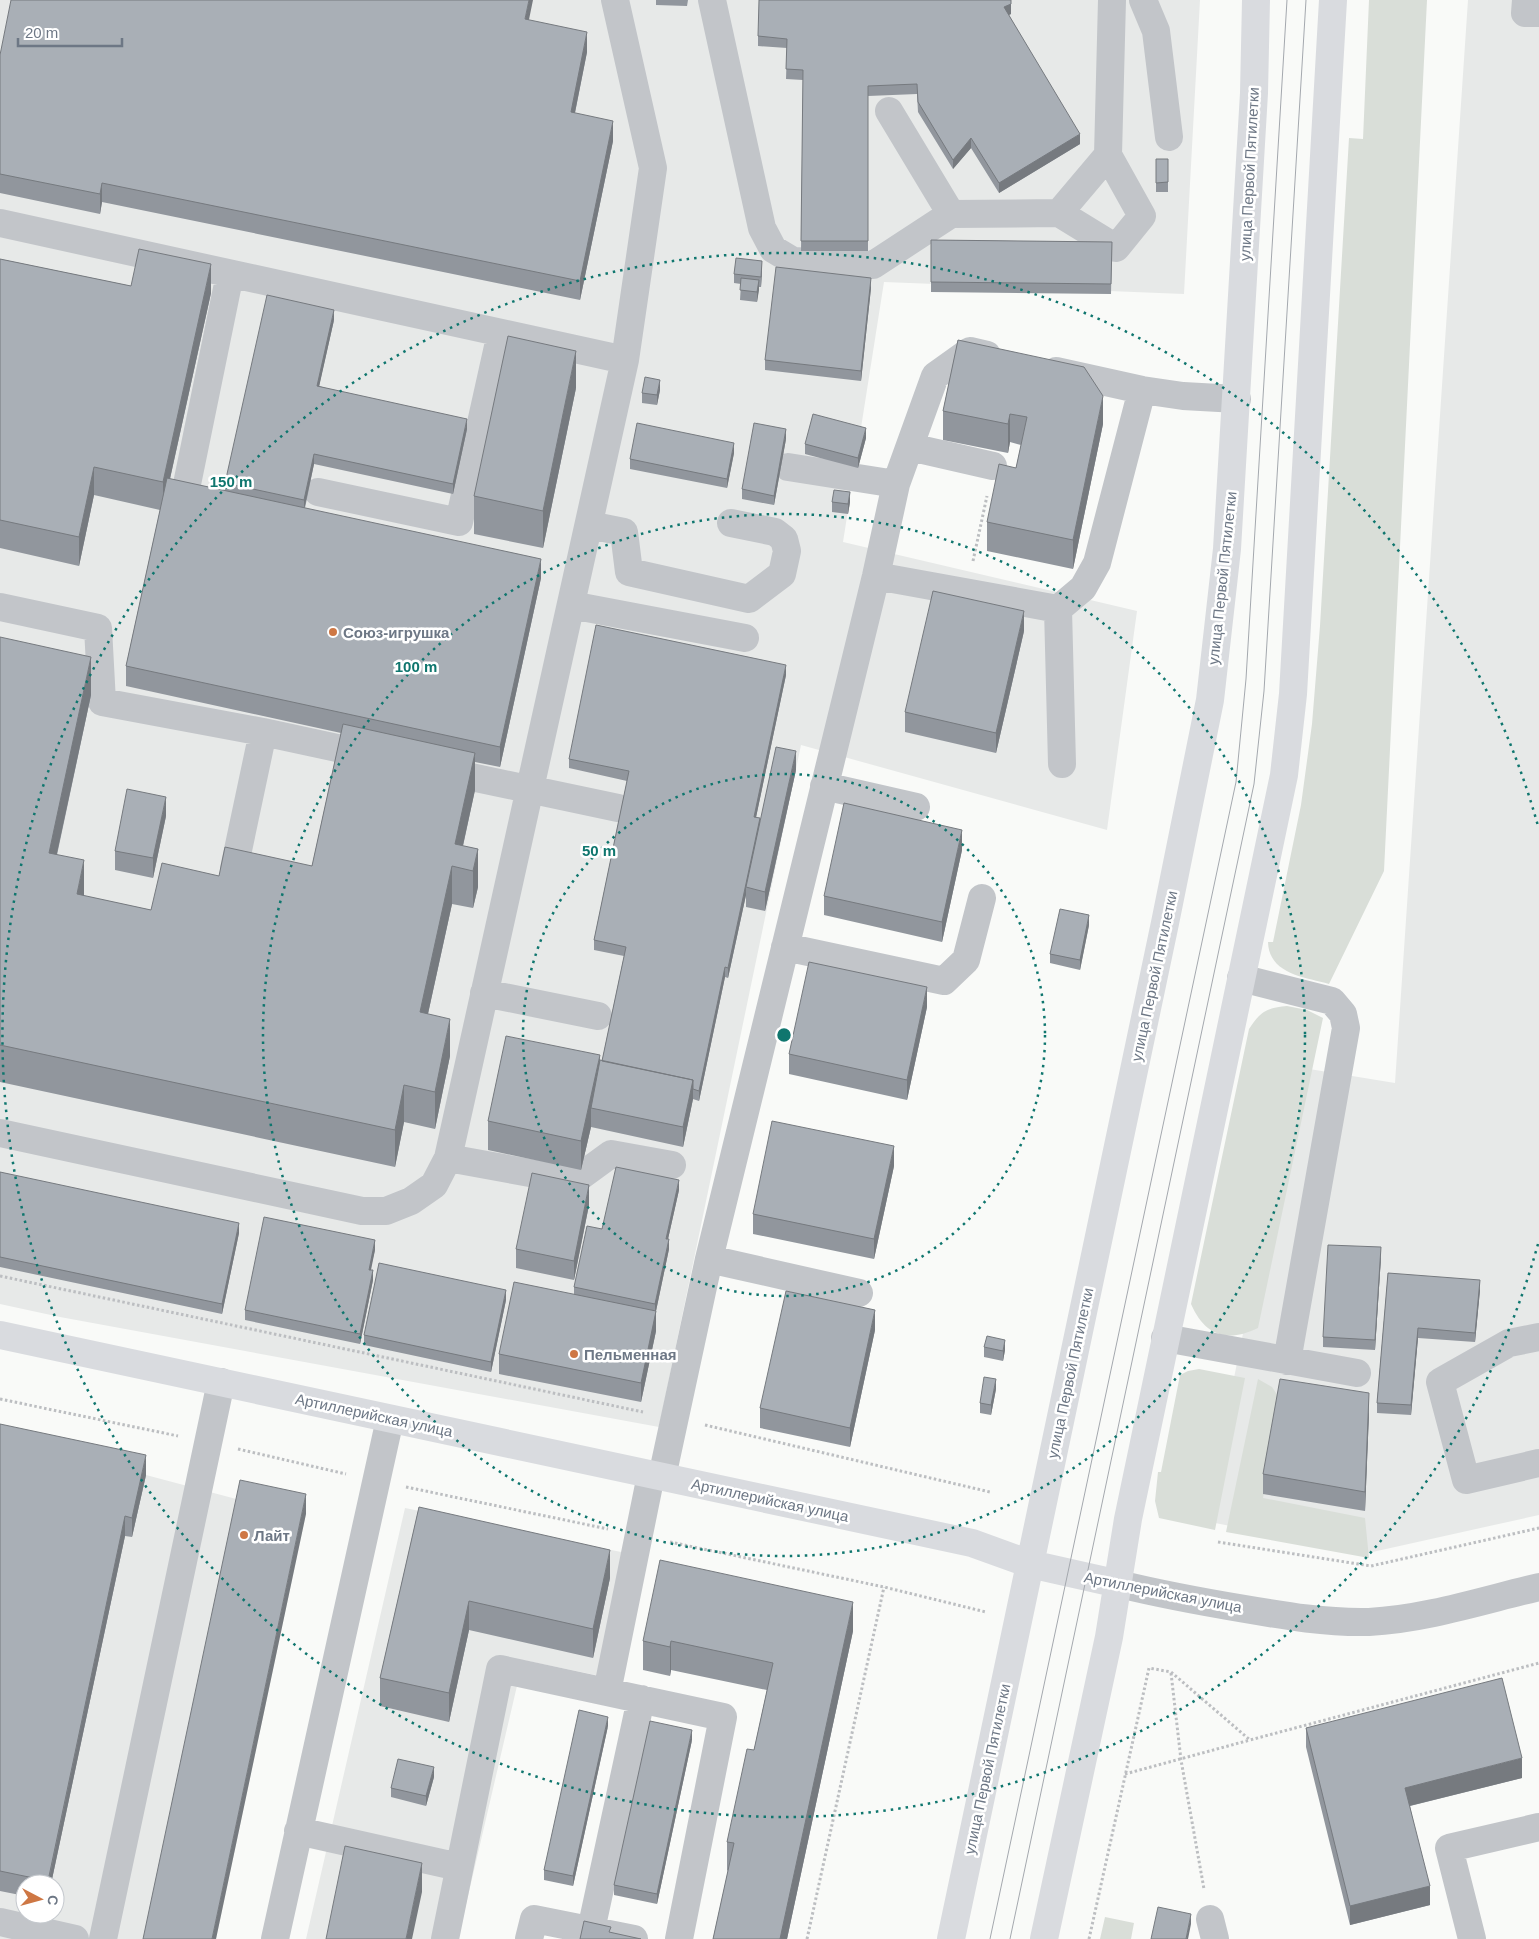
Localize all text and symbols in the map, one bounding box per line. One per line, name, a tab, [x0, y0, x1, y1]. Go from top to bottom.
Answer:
scale bar	[18, 15, 121, 47]
text: 20 m	[25, 24, 58, 41]
street label: улица Первой Пятилетки	[1236, 87, 1262, 261]
text: 150 m	[210, 473, 252, 490]
street label: улица Первой Пятилетки	[1204, 491, 1240, 665]
place label: Союз-игрушка	[343, 624, 450, 641]
marker: Союз-игрушка	[327, 626, 339, 638]
text: 100 m	[395, 658, 437, 675]
text: 50 m	[582, 842, 616, 859]
street label: улица Первой Пятилетки	[1128, 889, 1180, 1063]
centre of rings	[775, 1026, 793, 1044]
street label: улица Первой Пятилетки	[1044, 1286, 1096, 1460]
place label: Пельменная	[584, 1346, 677, 1363]
marker: Пельменная	[568, 1348, 580, 1360]
street label: Артиллерийская улица	[294, 1390, 455, 1440]
street label: Артиллерийская улица	[690, 1475, 851, 1525]
place label: Лайт	[254, 1527, 290, 1544]
marker: Лайт	[238, 1529, 250, 1541]
street label: Артиллерийская улица	[1083, 1568, 1244, 1616]
street label: улица Первой Пятилетки	[961, 1682, 1013, 1856]
north arrow	[15, 1874, 65, 1924]
text: С	[44, 1894, 61, 1906]

